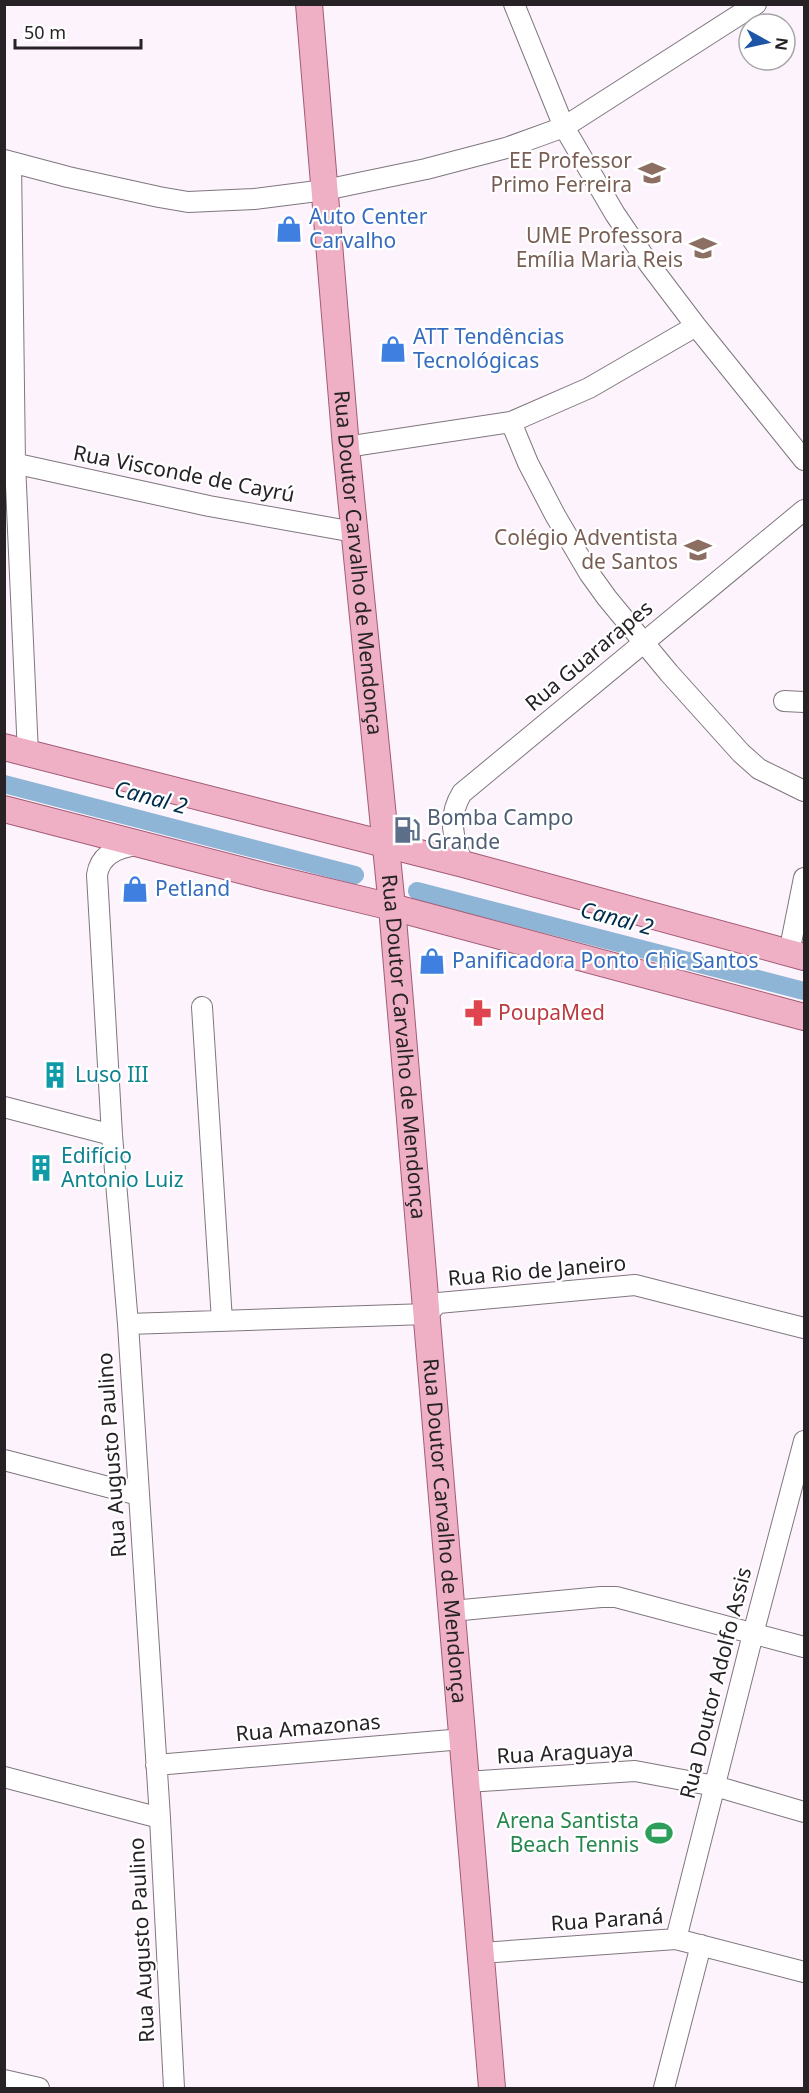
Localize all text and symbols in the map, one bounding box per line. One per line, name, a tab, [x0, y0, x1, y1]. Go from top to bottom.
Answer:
scale bar	[15, 12, 141, 50]
north arrow	[737, 12, 797, 72]
text: 50 m	[24, 20, 66, 44]
text: N	[770, 36, 794, 52]
place label: EE Professor Primo Ferreira	[490, 146, 632, 198]
school or university icon: EE Professor Primo Ferreira	[637, 158, 667, 188]
place label: Auto Center Carvalho	[309, 202, 428, 254]
shop icon: Auto Center Carvalho	[274, 214, 304, 244]
place label: UME Professora Emília Maria Reis	[516, 221, 683, 273]
school or university icon: UME Professora Emília Maria Reis	[688, 233, 718, 263]
place label: ATT Tendências Tecnológicas	[413, 322, 564, 374]
shop icon: ATT Tendências Tecnológicas	[378, 334, 408, 364]
street label: Rua Doutor Carvalho de Mendonça	[328, 389, 390, 736]
street label: Rua Visconde de Cayrú	[71, 438, 297, 508]
place label: Colégio Adventista de Santos	[494, 523, 678, 575]
school or university icon: Colégio Adventista de Santos	[683, 535, 713, 565]
street label: Rua Guararapes	[519, 594, 658, 717]
water label: Canal 2	[112, 772, 191, 820]
place label: Bomba Campo Grande	[427, 803, 573, 855]
fuel station icon: Bomba Campo Grande	[392, 815, 422, 845]
street label: Rua Doutor Carvalho de Mendonça	[376, 873, 433, 1220]
shop icon: Petland	[120, 874, 150, 904]
place label: Petland	[155, 874, 230, 902]
water label: Canal 2	[578, 893, 657, 941]
shop icon: Panificadora Ponto Chic Santos	[417, 946, 447, 976]
place label: Panificadora Ponto Chic Santos	[452, 946, 758, 974]
pharmacy icon: PoupaMed	[463, 998, 493, 1028]
place label: PoupaMed	[498, 998, 605, 1026]
building icon: Luso III	[40, 1060, 70, 1090]
place label: Luso III	[75, 1060, 149, 1088]
place label: Edifício Antonio Luiz	[61, 1141, 184, 1193]
building icon: Edifício Antonio Luiz	[26, 1153, 56, 1183]
street label: Rua Rio de Janeiro	[447, 1248, 627, 1292]
street label: Rua Augusto Paulino	[90, 1352, 132, 1558]
street label: Rua Doutor Carvalho de Mendonça	[417, 1357, 474, 1705]
street label: Rua Doutor Adolfo Assis	[673, 1564, 757, 1801]
street label: Rua Amazonas	[234, 1707, 382, 1747]
street label: Rua Araguaya	[496, 1734, 634, 1770]
place label: Arena Santista Beach Tennis	[497, 1806, 639, 1858]
sports icon: Arena Santista Beach Tennis	[644, 1818, 674, 1848]
street label: Rua Augusto Paulino	[122, 1837, 160, 2043]
street label: Rua Paraná	[550, 1901, 664, 1937]

